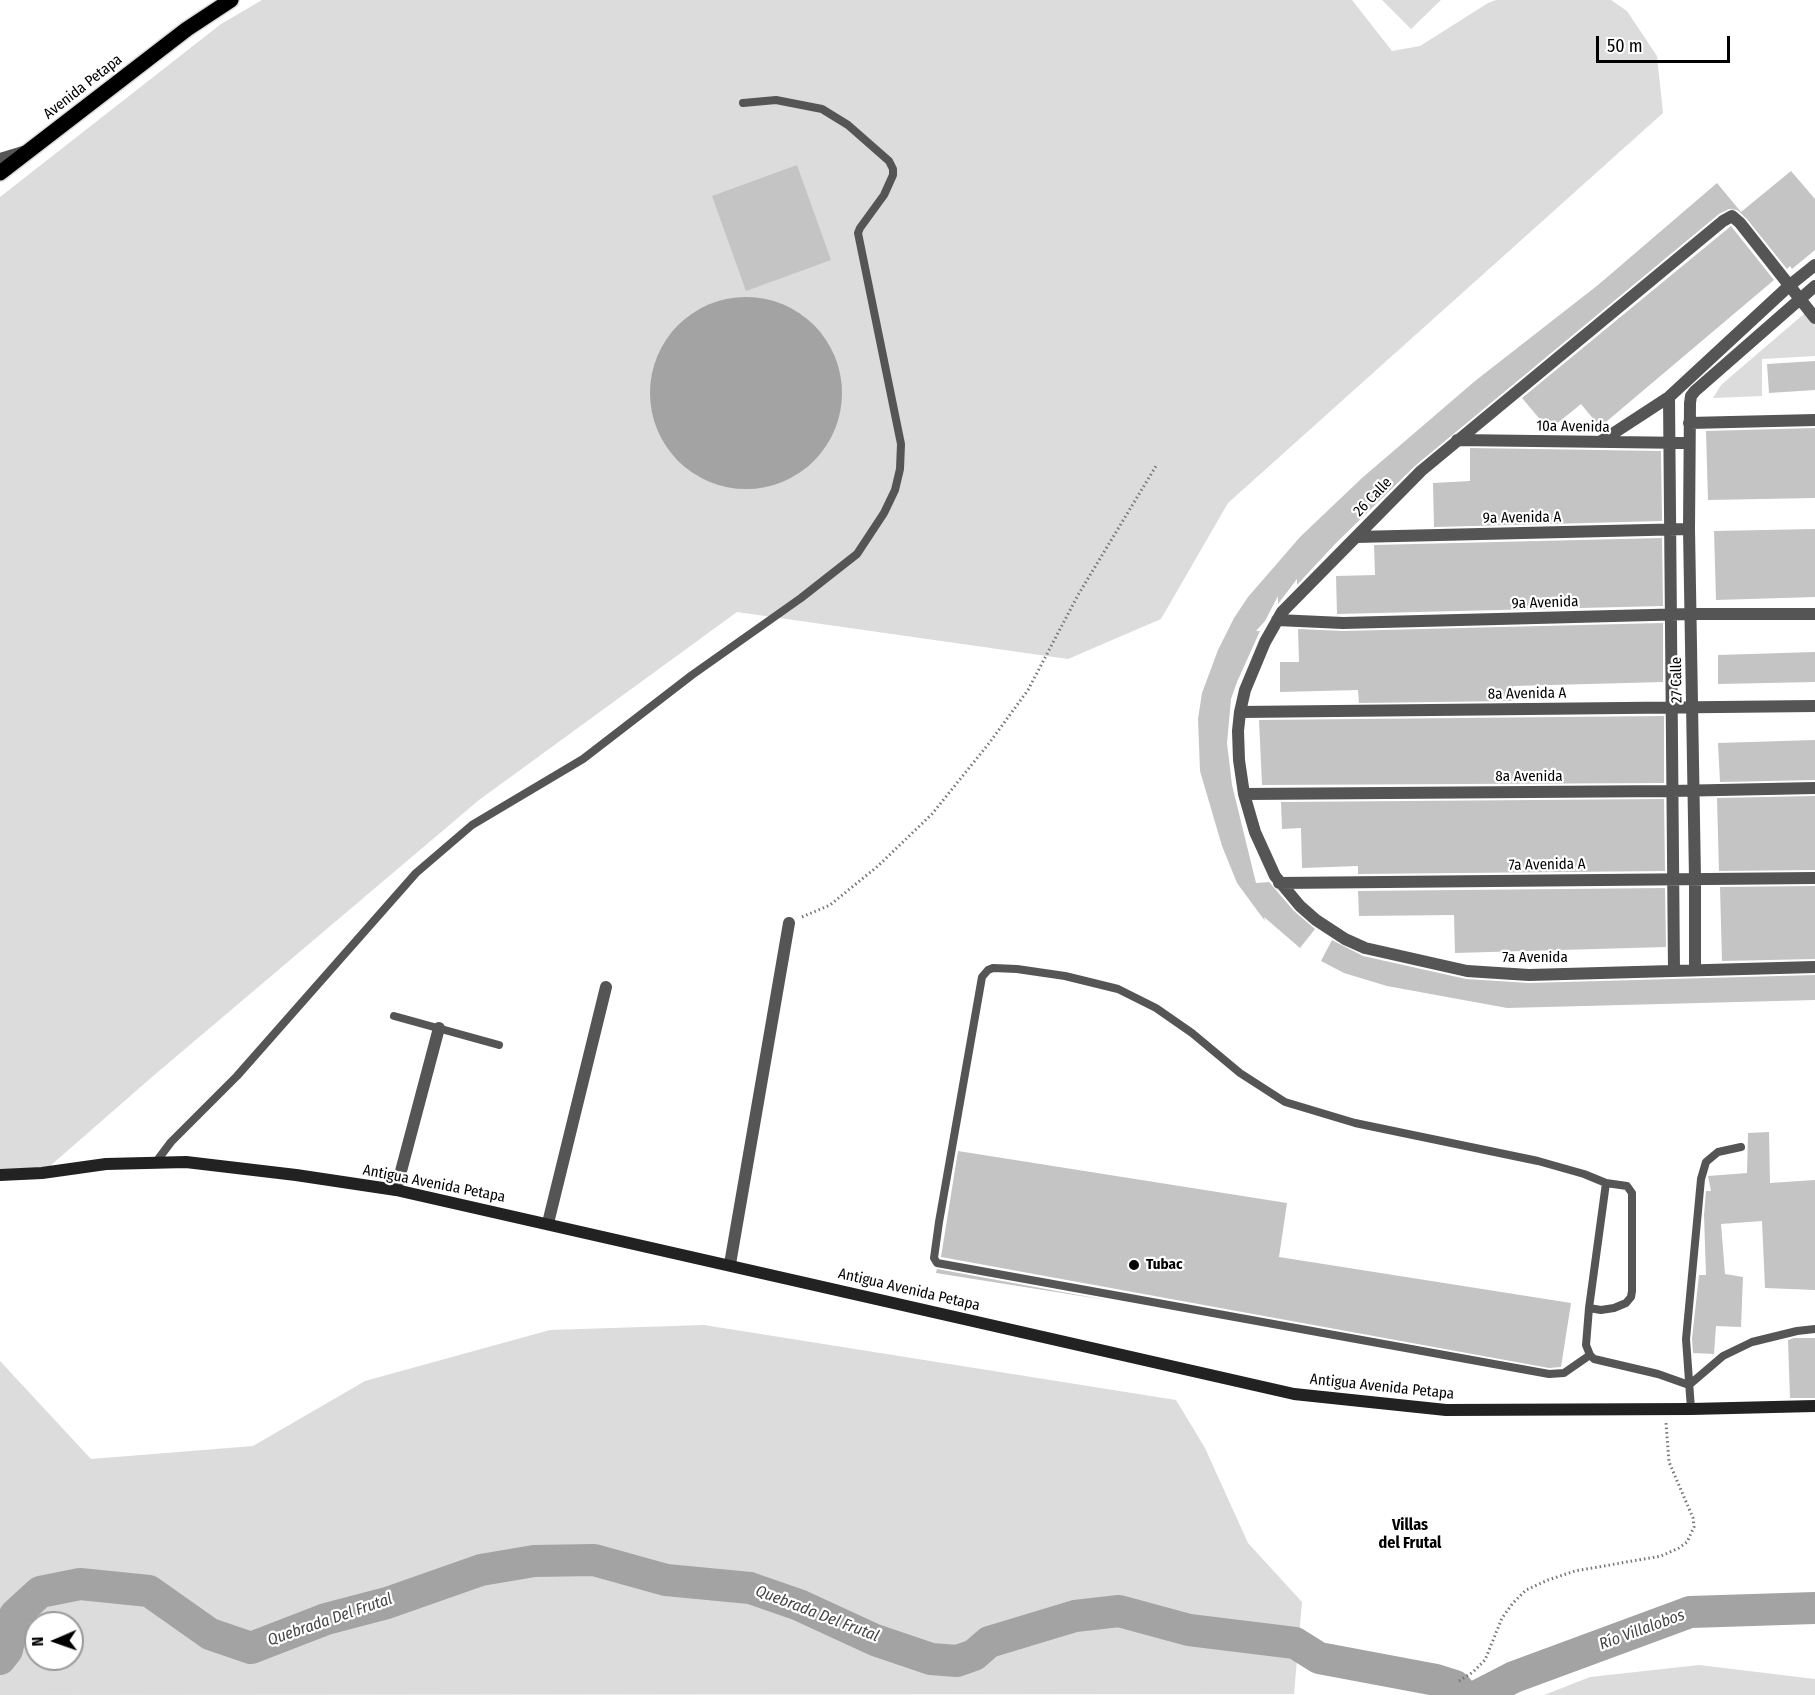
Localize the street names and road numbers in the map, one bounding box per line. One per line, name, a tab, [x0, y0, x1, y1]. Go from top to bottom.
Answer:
street label: Avenida Petapa	[40, 51, 126, 123]
street label: 10a Avenida	[1536, 417, 1610, 437]
street label: 26 Calle	[1350, 474, 1396, 520]
street label: 9a Avenida A	[1483, 508, 1561, 528]
street label: 9a Avenida	[1511, 593, 1579, 613]
street label: 27 Calle	[1668, 657, 1686, 703]
street label: 8a Avenida A	[1487, 684, 1567, 704]
street label: 8a Avenida	[1495, 768, 1563, 786]
street label: 7a Avenida A	[1508, 855, 1586, 875]
street label: 7a Avenida	[1502, 949, 1568, 967]
street label: Antigua Avenida Petapa	[361, 1161, 507, 1207]
street label: Antigua Avenida Petapa	[836, 1265, 982, 1315]
street label: Antigua Avenida Petapa	[1309, 1370, 1455, 1404]

